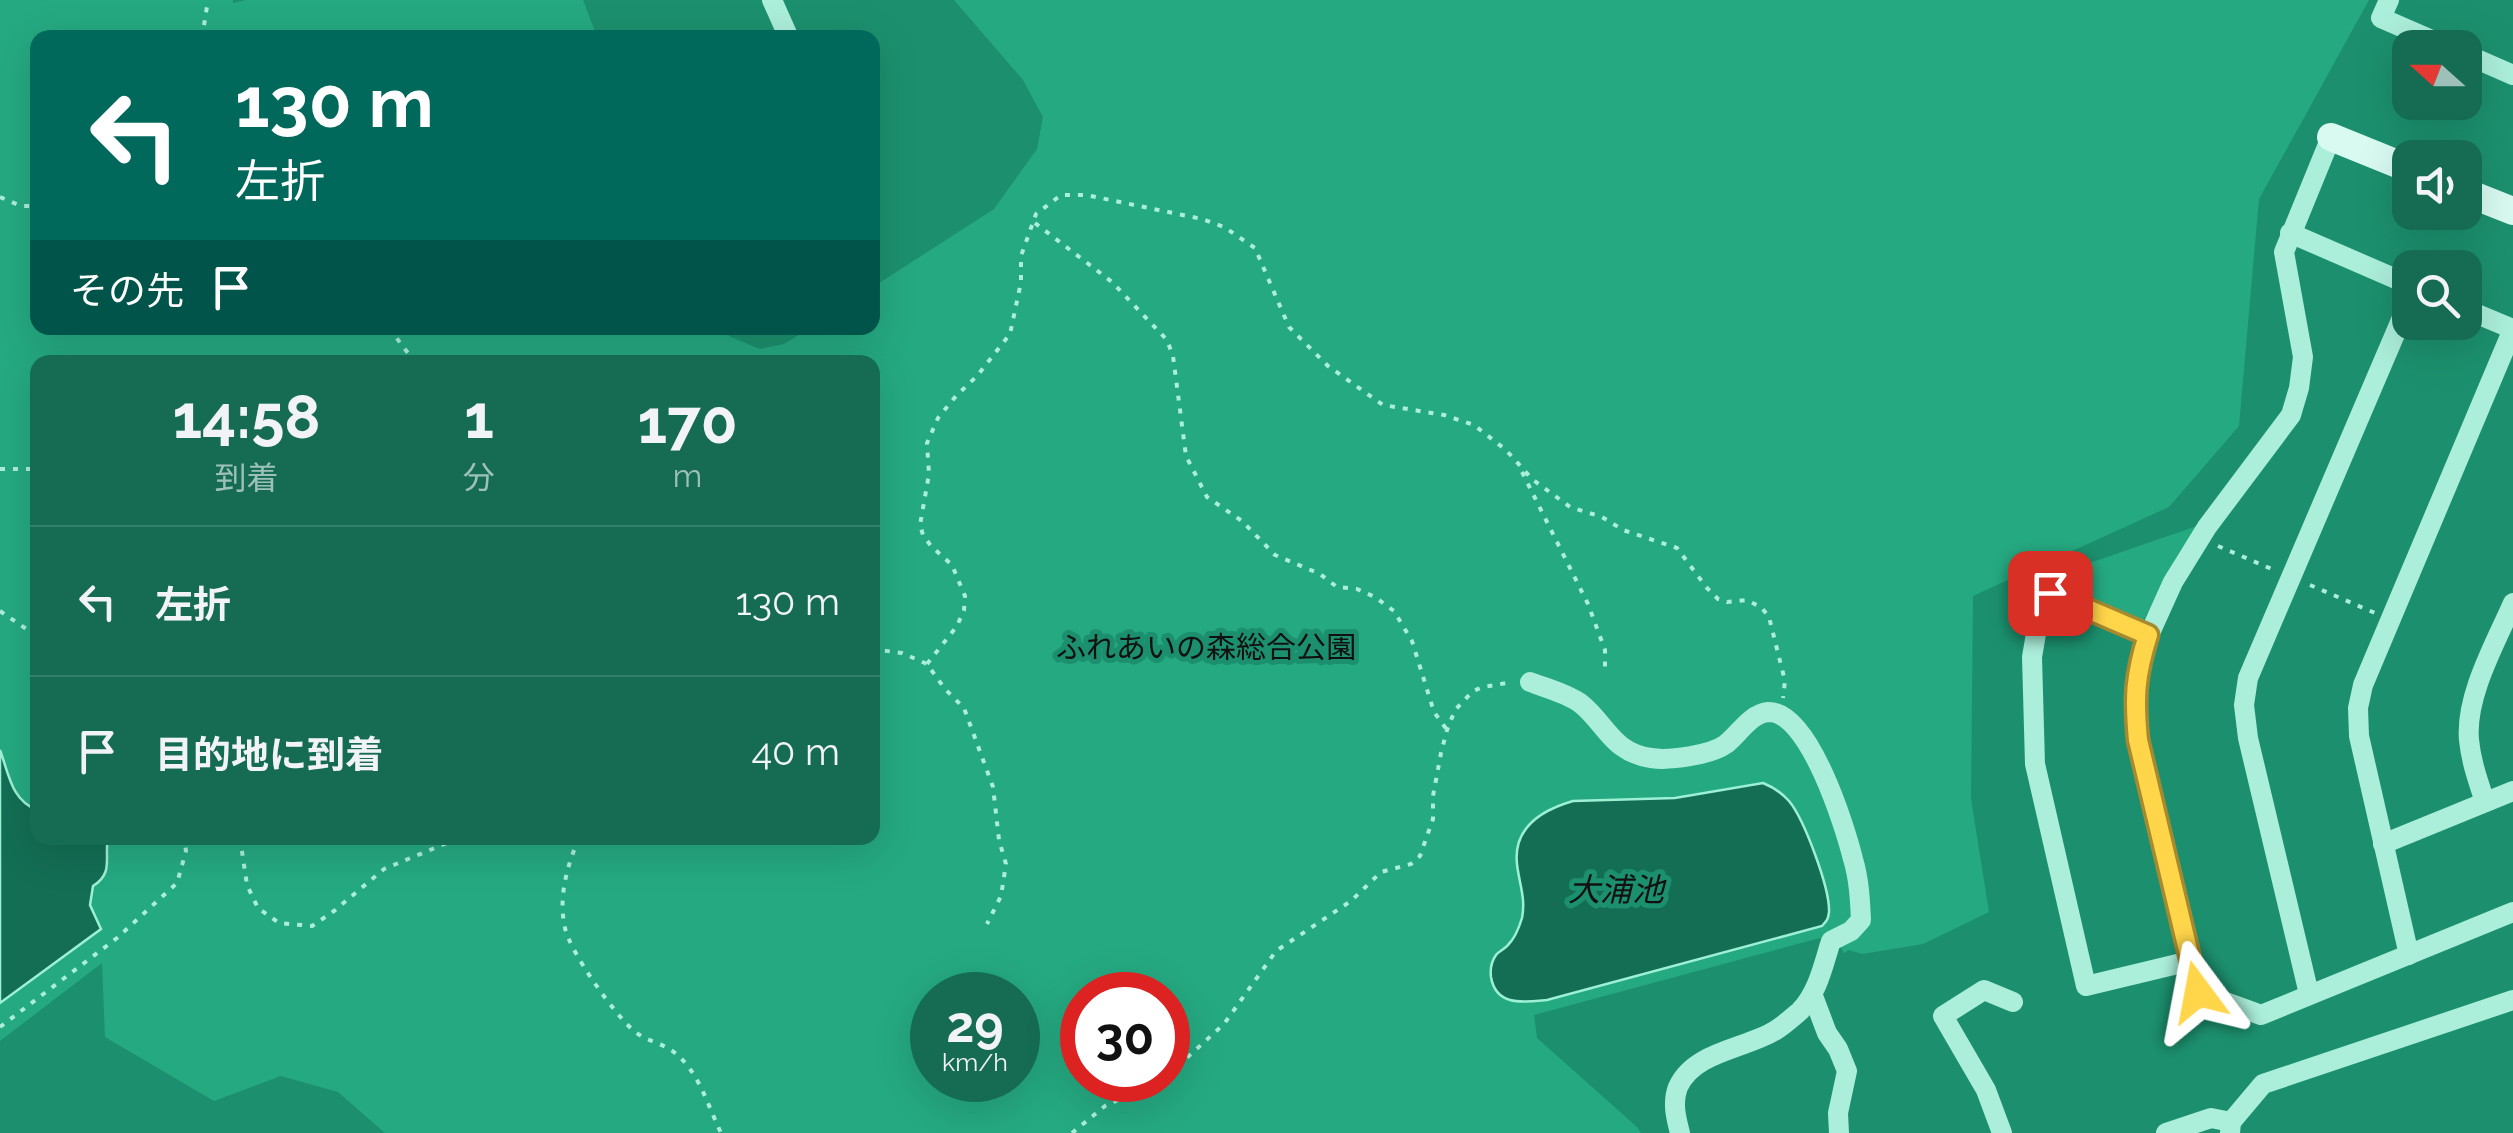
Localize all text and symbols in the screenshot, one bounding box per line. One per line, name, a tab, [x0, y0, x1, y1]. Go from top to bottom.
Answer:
north arrow	[2392, 30, 2482, 120]
map controls	[2392, 30, 2482, 340]
text: 130 m	[235, 61, 434, 143]
icon: left	[70, 70, 200, 200]
button: sound	[2392, 140, 2482, 230]
text: 左折	[235, 155, 325, 208]
button: search	[2392, 250, 2482, 340]
icon: arrive	[204, 260, 259, 315]
text: その先	[70, 268, 184, 313]
text: 14:58	[172, 382, 321, 452]
text: 1	[464, 382, 494, 452]
text: 170	[637, 387, 738, 457]
text: m	[673, 457, 702, 494]
text: 到着	[215, 459, 279, 496]
text: 分	[463, 459, 495, 496]
pin	[2008, 551, 2093, 636]
icon: arrive	[2023, 566, 2078, 621]
icon: left	[70, 574, 125, 629]
text: 130 m	[736, 579, 840, 624]
text: 左折	[155, 582, 231, 627]
park label: ふれあいの森総合公園	[1056, 630, 1356, 665]
icon: arrive	[70, 724, 125, 779]
text: 40 m	[751, 729, 840, 774]
text: 目的地に到着	[155, 732, 383, 777]
water label: 大浦池	[1568, 871, 1667, 908]
position arrow	[2146, 940, 2250, 1044]
speed limit sign: 30	[1060, 972, 1190, 1102]
text: 29	[946, 995, 1004, 1054]
text: km/h	[942, 1047, 1008, 1077]

